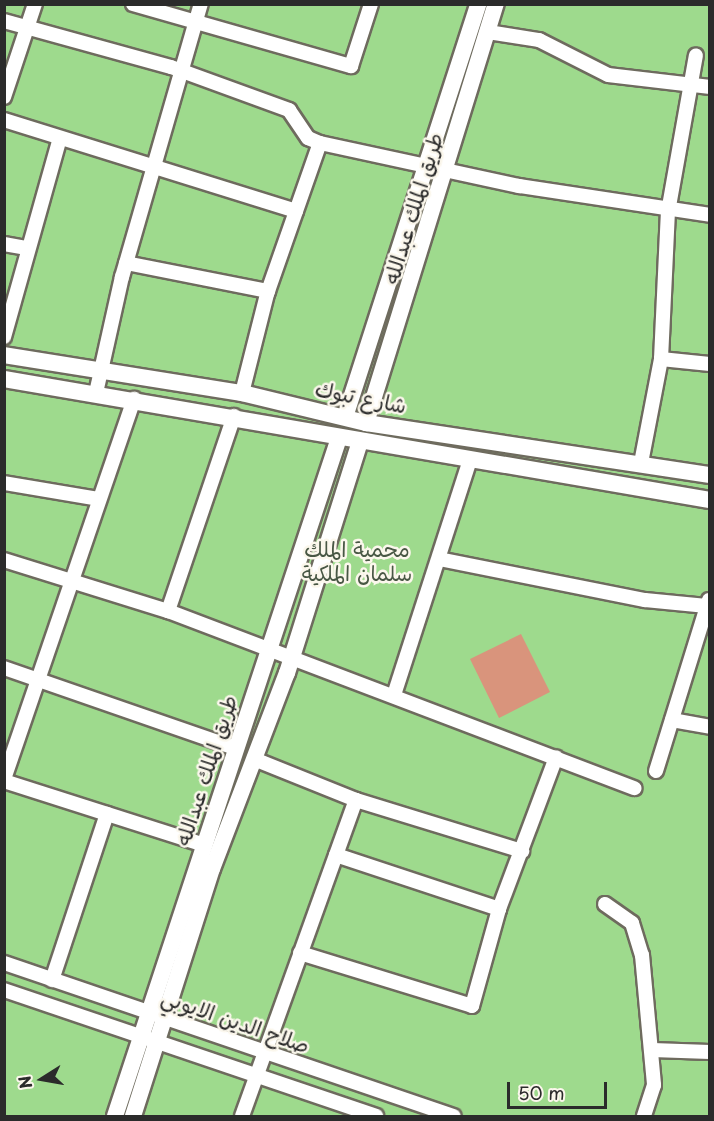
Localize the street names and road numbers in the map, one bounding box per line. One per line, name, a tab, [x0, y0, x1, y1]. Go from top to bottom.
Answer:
street label: طريق الملك عبدالله	[377, 129, 447, 287]
street label: شارع تبوك	[313, 375, 409, 417]
street label: طريق الملك عبدالله	[169, 691, 241, 849]
street label: صلاح الدين الايوبي	[159, 983, 313, 1057]

